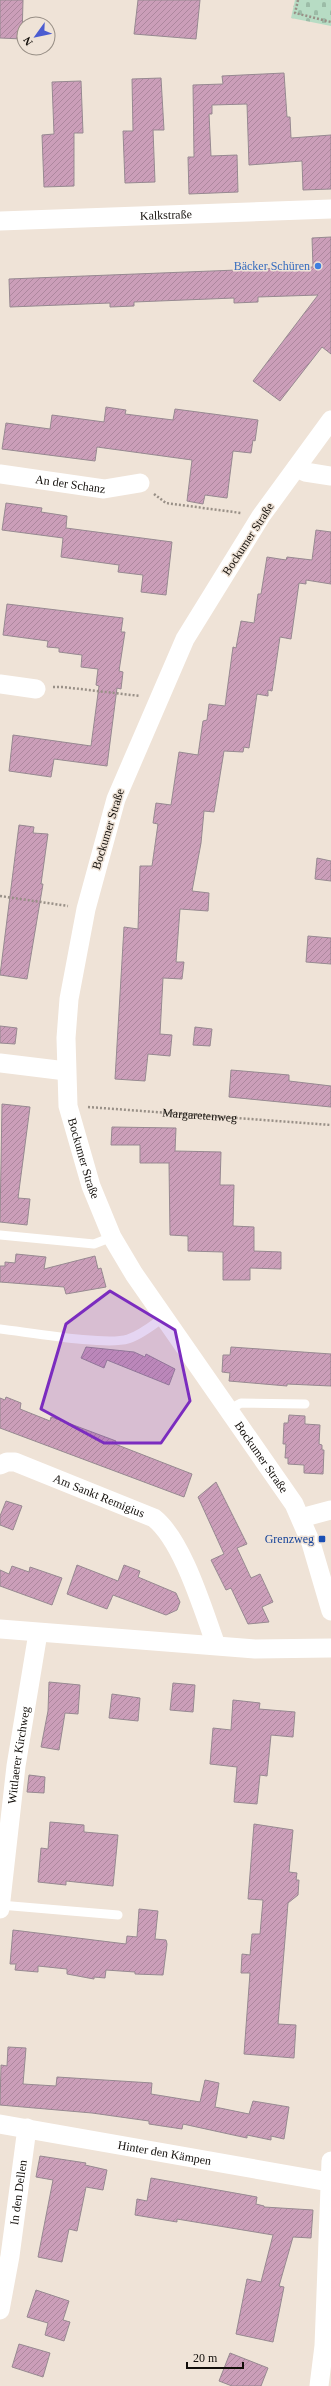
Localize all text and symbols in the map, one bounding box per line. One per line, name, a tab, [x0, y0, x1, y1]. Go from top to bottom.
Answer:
north arrow	[16, 16, 56, 56]
text: N	[20, 35, 35, 48]
street label: Kalkstraße	[140, 207, 192, 223]
place label: Bäcker Schüren	[234, 259, 310, 273]
marker: Bäcker Schüren	[313, 261, 323, 271]
street label: An der Schanz	[34, 472, 106, 496]
street label: Bockumer Straße	[219, 500, 277, 578]
street label: Bockumer Straße	[89, 787, 127, 871]
street label: Margaretenweg	[162, 1106, 238, 1125]
street label: Bockumer Straße	[65, 1116, 103, 1201]
street label: Bockumer Straße	[232, 1419, 291, 1496]
street label: Am Sankt Remigius	[51, 1471, 147, 1521]
place label: Grenzweg	[265, 1532, 314, 1546]
marker: Grenzweg	[317, 1534, 327, 1544]
street label: Wittlaerer Kirchweg	[5, 1705, 33, 1805]
street label: Hinter den Kämpen	[117, 2138, 212, 2168]
street label: In den Dellen	[7, 2159, 30, 2226]
scale bar	[187, 2344, 243, 2370]
text: 20 m	[193, 2351, 218, 2365]

